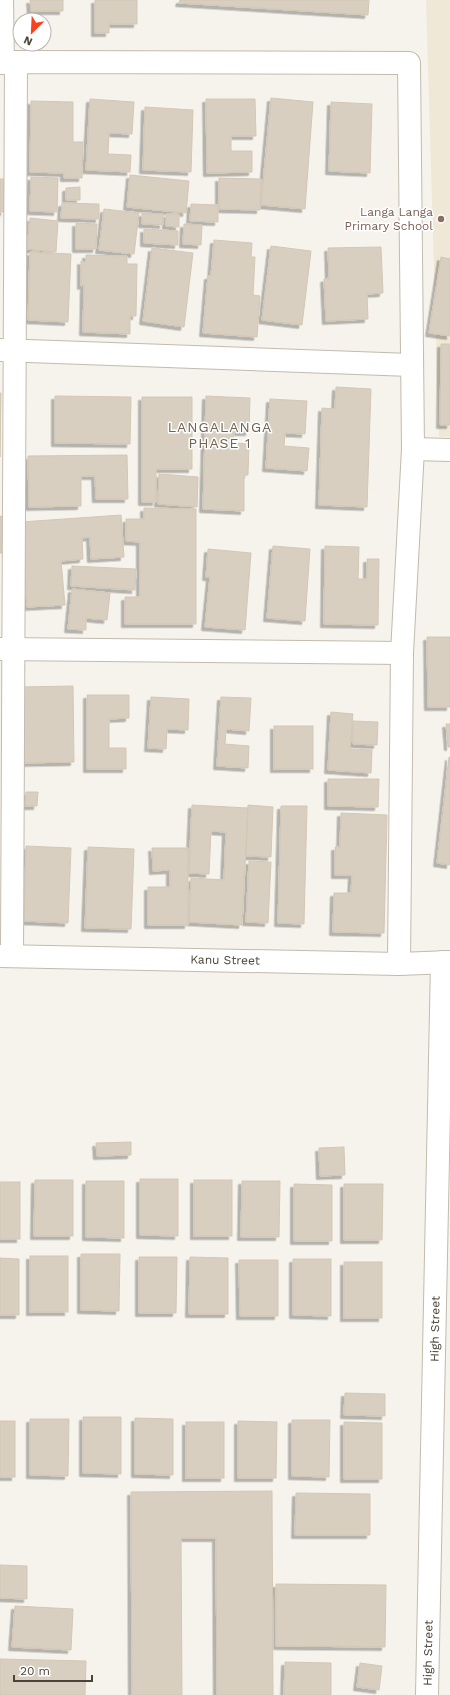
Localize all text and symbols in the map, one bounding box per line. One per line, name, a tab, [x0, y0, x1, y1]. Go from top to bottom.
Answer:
north arrow	[12, 12, 52, 52]
text: N	[22, 33, 35, 48]
place label: Langa Langa Primary School	[345, 205, 433, 233]
marker: Langa Langa Primary School	[436, 214, 446, 224]
district label: LANGALANGA PHASE 1	[168, 419, 272, 451]
street label: Kanu Street	[190, 952, 260, 968]
street label: High Street	[427, 1296, 443, 1362]
street label: High Street	[420, 1620, 436, 1686]
scale bar	[14, 1657, 92, 1683]
text: 20 m	[20, 1664, 50, 1678]

